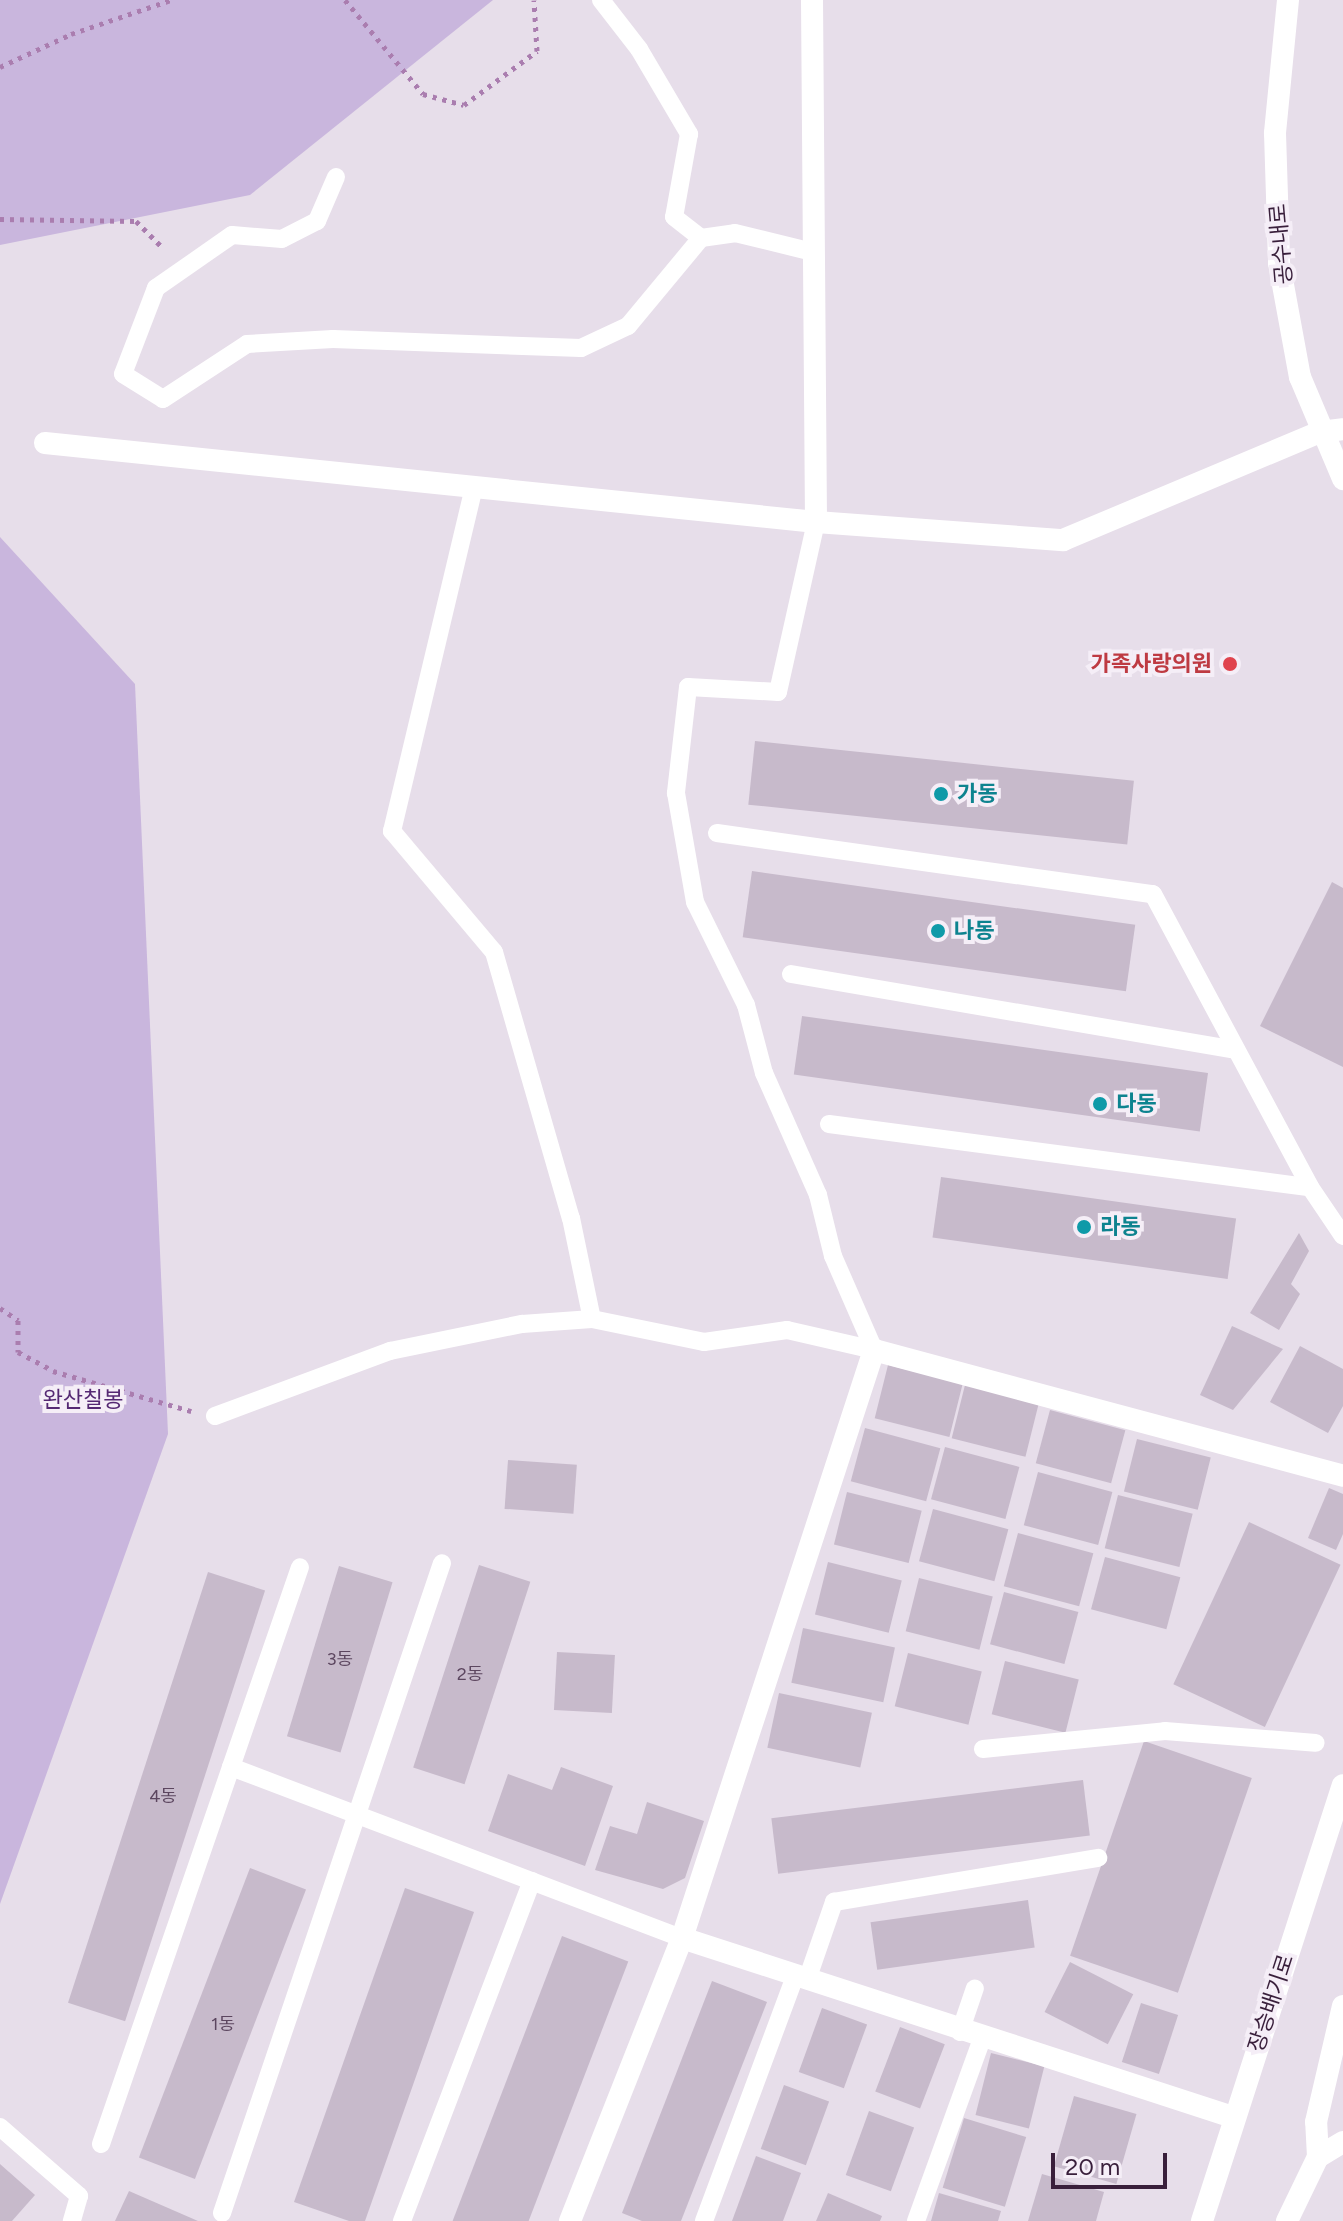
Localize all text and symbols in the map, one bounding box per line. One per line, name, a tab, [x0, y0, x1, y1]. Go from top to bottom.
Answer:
street label: 공수내로	[1264, 203, 1298, 285]
place label: 가족사랑의원	[1091, 651, 1212, 677]
marker: 가족사랑의원	[1219, 653, 1241, 675]
place label: 가동	[957, 781, 997, 807]
marker: 가동	[932, 785, 950, 803]
place label: 나동	[954, 918, 994, 944]
marker: 나동	[929, 922, 947, 940]
place label: 다동	[1116, 1091, 1156, 1117]
marker: 다동	[1091, 1095, 1109, 1113]
place label: 라동	[1100, 1214, 1140, 1240]
marker: 라동	[1075, 1218, 1093, 1236]
park label: 완산칠봉	[43, 1387, 123, 1413]
house number: 3동	[327, 1648, 353, 1670]
house number: 2동	[457, 1663, 483, 1685]
house number: 4동	[149, 1785, 177, 1807]
street label: 장승배기로	[1243, 1951, 1299, 2055]
house number: 1동	[211, 2013, 235, 2035]
scale bar	[1055, 2137, 1171, 2187]
text: 20 m	[1065, 2152, 1120, 2181]

